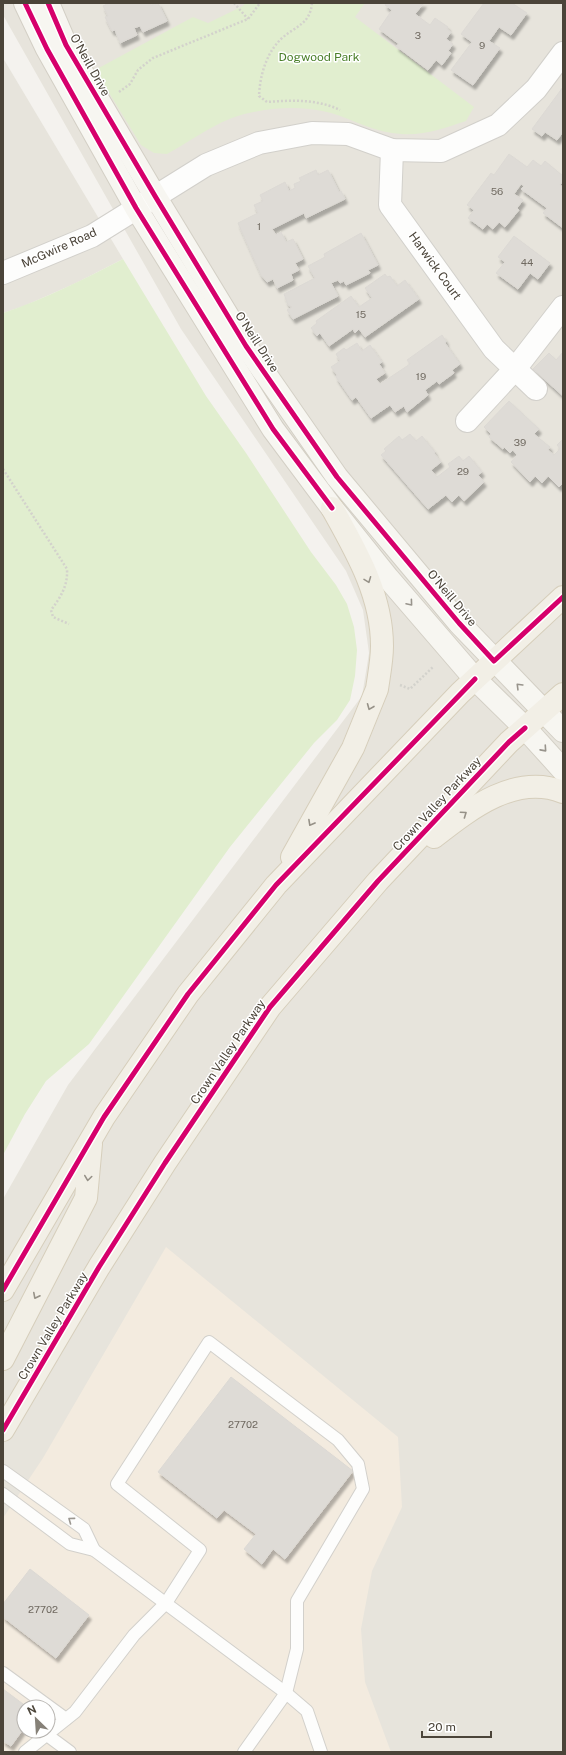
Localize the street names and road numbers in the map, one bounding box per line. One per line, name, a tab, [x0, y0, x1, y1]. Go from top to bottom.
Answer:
street label: O'Neill Drive	[67, 31, 113, 99]
street label: McGwire Road	[19, 225, 99, 271]
street label: Harwick Court	[406, 229, 464, 303]
street label: O'Neill Drive	[232, 309, 282, 375]
street label: O'Neill Drive	[424, 567, 480, 629]
street label: Crown Valley Parkway	[390, 754, 485, 854]
street label: Crown Valley Parkway	[188, 997, 269, 1107]
street label: Crown Valley Parkway	[15, 1269, 91, 1382]

